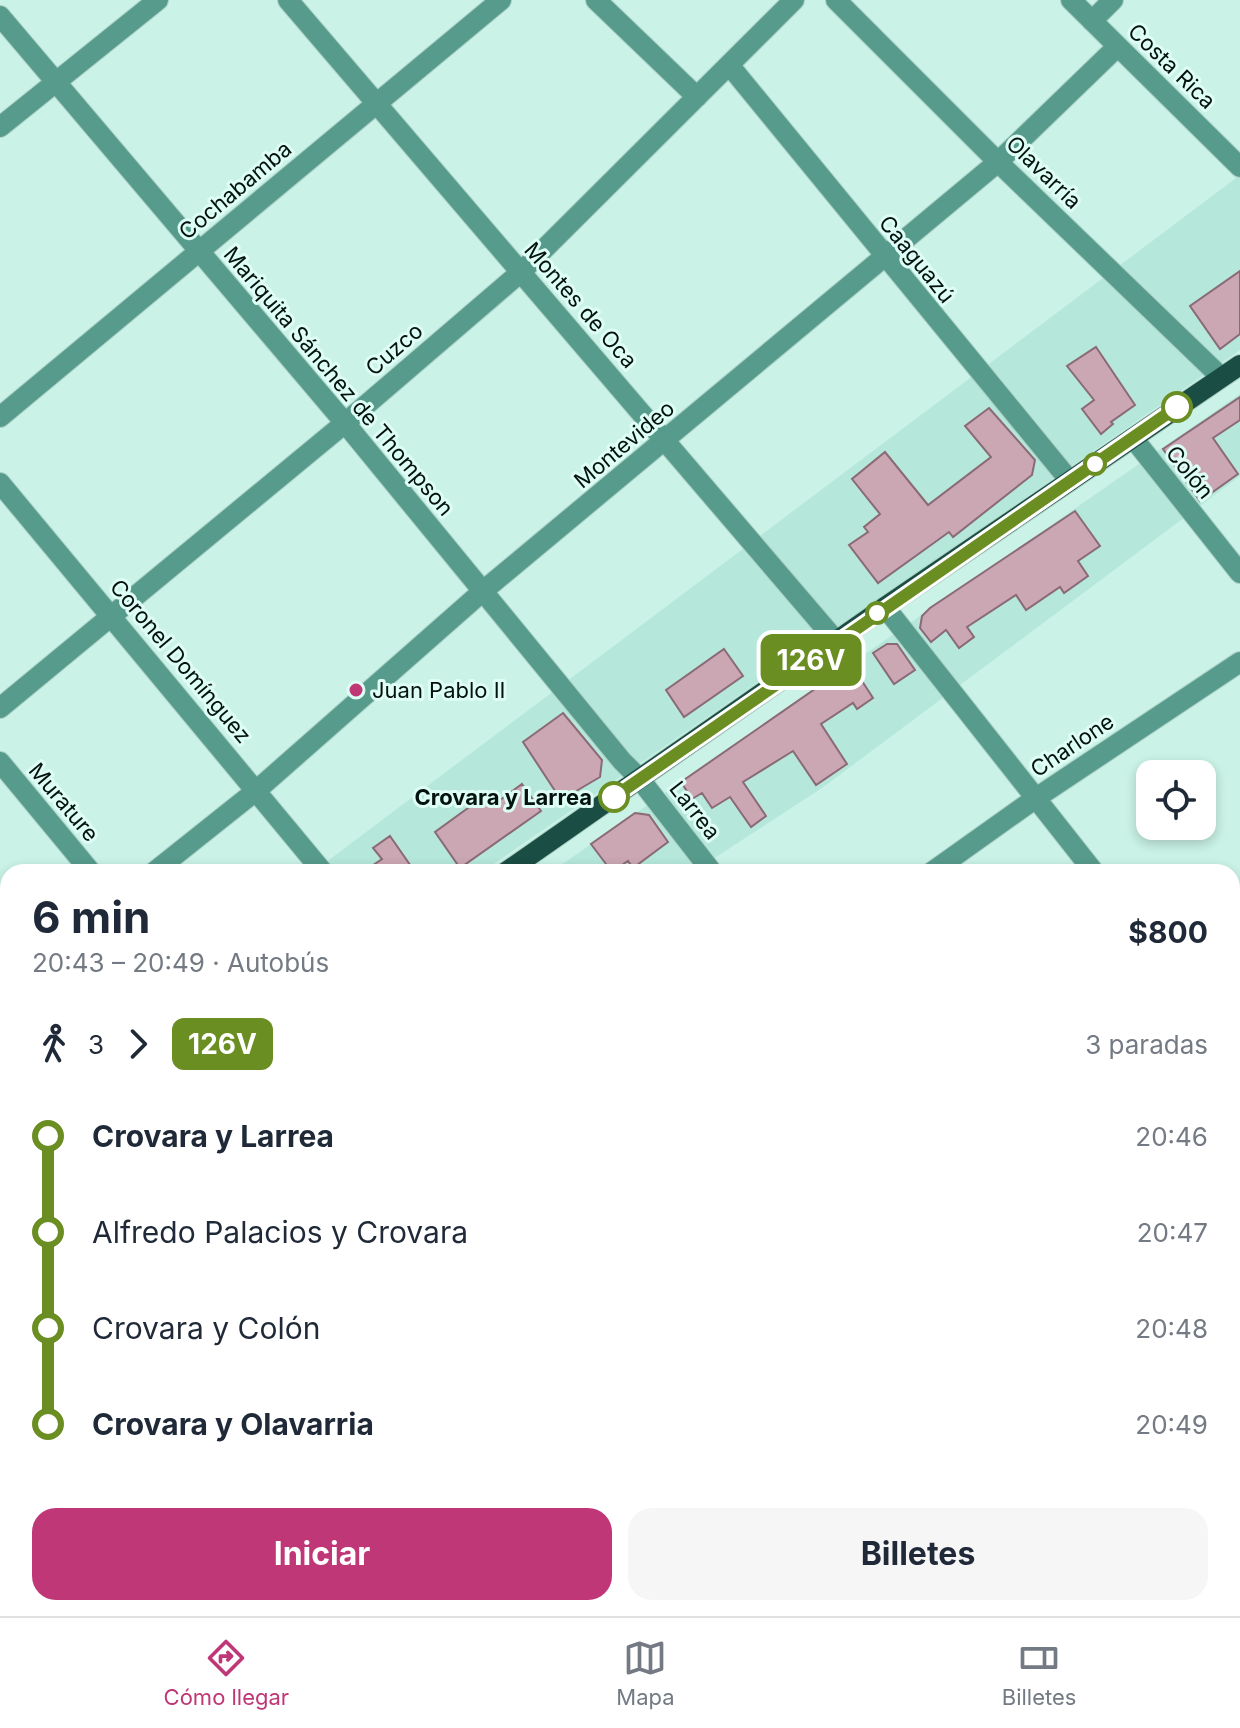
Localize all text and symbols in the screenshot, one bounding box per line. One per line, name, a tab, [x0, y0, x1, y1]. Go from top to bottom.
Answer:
street label: Costa Rica	[1123, 18, 1221, 114]
street label: Olavarría	[1001, 130, 1087, 214]
street label: Cochabamba	[174, 136, 296, 244]
street label: Caaguazú	[874, 210, 960, 308]
street label: Montes de Oca	[519, 237, 643, 373]
street label: Mariquita Sánchez de Thompson	[219, 241, 459, 521]
street label: Cuzco	[360, 317, 428, 381]
unlabelled marker	[1162, 392, 1192, 422]
street label: Montevideo	[569, 395, 679, 493]
street label: Colón	[1161, 440, 1219, 504]
unlabelled marker	[1084, 453, 1106, 475]
street label: Coronel Domínguez	[105, 574, 257, 748]
unlabelled marker	[866, 602, 888, 624]
line badge: 126V	[755, 634, 867, 686]
text: 126V	[777, 643, 845, 677]
place label: Juan Pablo II	[372, 677, 506, 703]
marker: Juan Pablo II	[347, 681, 365, 699]
street label: Charlone	[1026, 708, 1118, 782]
street label: Murature	[24, 757, 104, 847]
map controls	[1136, 760, 1216, 840]
button: locate	[1136, 760, 1216, 840]
street label: Larrea	[664, 776, 726, 844]
marker: Crovara y Larrea	[599, 782, 629, 812]
place label: Crovara y Larrea	[415, 784, 592, 810]
text: 6 min	[32, 890, 150, 944]
text: $800	[1128, 914, 1208, 950]
text: 20:43 – 20:49 · Autobús	[32, 947, 329, 978]
icon: walk	[32, 1022, 76, 1066]
icon: forward	[116, 1022, 160, 1066]
text: 126V	[188, 1027, 257, 1061]
text: 3	[88, 1029, 104, 1060]
text: 3 paradas	[1085, 1029, 1208, 1060]
text: Crovara y Larrea	[92, 1118, 334, 1154]
text: 20:46	[1135, 1121, 1208, 1152]
text: Alfredo Palacios y Crovara	[92, 1214, 468, 1250]
text: 20:47	[1137, 1217, 1208, 1248]
text: Crovara y Colón	[92, 1310, 320, 1346]
text: 20:48	[1135, 1313, 1208, 1344]
text: Crovara y Olavarria	[92, 1406, 374, 1442]
text: 20:49	[1135, 1409, 1208, 1440]
button: Iniciar	[32, 1508, 612, 1600]
button: Billetes	[628, 1508, 1208, 1600]
tab: Cómo llegar	[164, 1636, 289, 1710]
tab: Mapa	[616, 1636, 675, 1710]
tab: Billetes	[1002, 1636, 1076, 1710]

